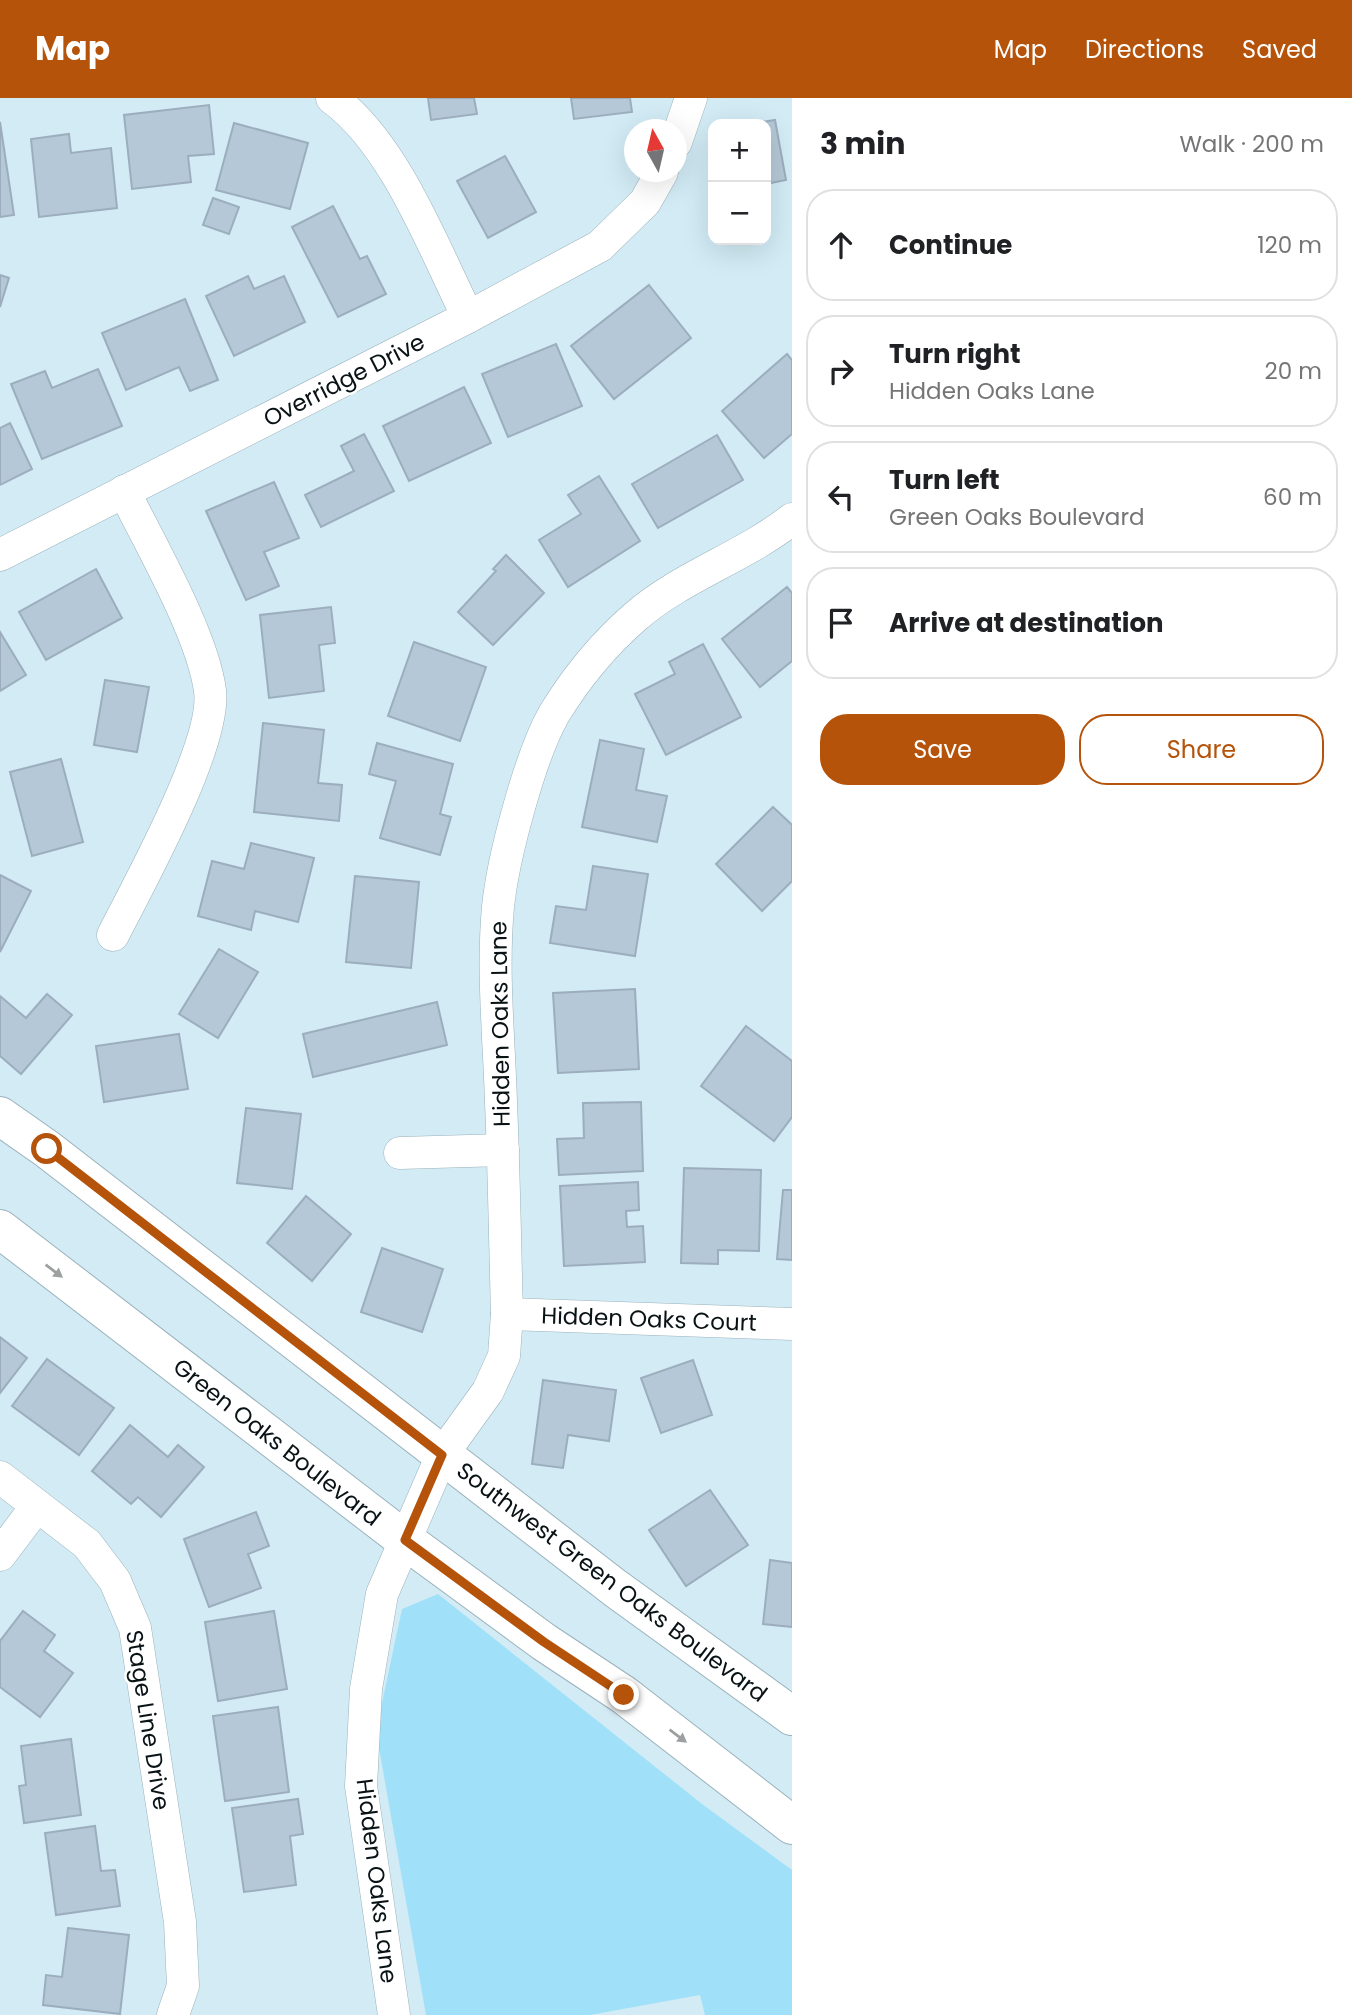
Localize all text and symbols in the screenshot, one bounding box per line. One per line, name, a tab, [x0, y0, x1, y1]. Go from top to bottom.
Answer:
text: Map	[35, 25, 110, 72]
text: Map	[994, 33, 1047, 66]
text: Directions	[1085, 33, 1204, 66]
text: Saved	[1242, 33, 1317, 66]
north arrow	[624, 119, 687, 182]
map controls	[708, 119, 771, 245]
button: +	[708, 119, 771, 182]
text: 3 min	[820, 122, 905, 165]
text: Walk · 200 m	[1179, 128, 1324, 160]
button: −	[708, 182, 771, 245]
icon: ahead	[822, 226, 860, 264]
text: Continue	[889, 227, 1012, 263]
text: 120 m	[1257, 229, 1322, 261]
street label: Overridge Drive	[258, 326, 430, 434]
text: Turn right	[889, 336, 1021, 372]
icon: right	[822, 352, 860, 390]
text: 20 m	[1264, 355, 1322, 387]
text: Hidden Oaks Lane	[889, 375, 1095, 407]
text: Turn left	[889, 462, 1000, 498]
icon: left	[822, 478, 860, 516]
text: 60 m	[1263, 481, 1322, 513]
text: Green Oaks Boulevard	[889, 501, 1145, 533]
icon: arrive	[822, 604, 860, 642]
text: Arrive at destination	[889, 605, 1164, 641]
button: Save	[820, 714, 1065, 785]
button: Share	[1079, 714, 1324, 785]
street label: Hidden Oaks Lane	[482, 921, 518, 1127]
route start	[31, 1133, 62, 1164]
one-way arrow	[45, 1263, 63, 1277]
street label: Hidden Oaks Court	[541, 1299, 757, 1339]
street label: Green Oaks Boulevard	[166, 1351, 388, 1533]
street label: Southwest Green Oaks Boulevard	[450, 1455, 774, 1709]
street label: Stage Line Drive	[118, 1628, 178, 1812]
route end	[608, 1679, 639, 1710]
one-way arrow	[669, 1728, 687, 1742]
street label: Hidden Oaks Lane	[349, 1777, 405, 1985]

